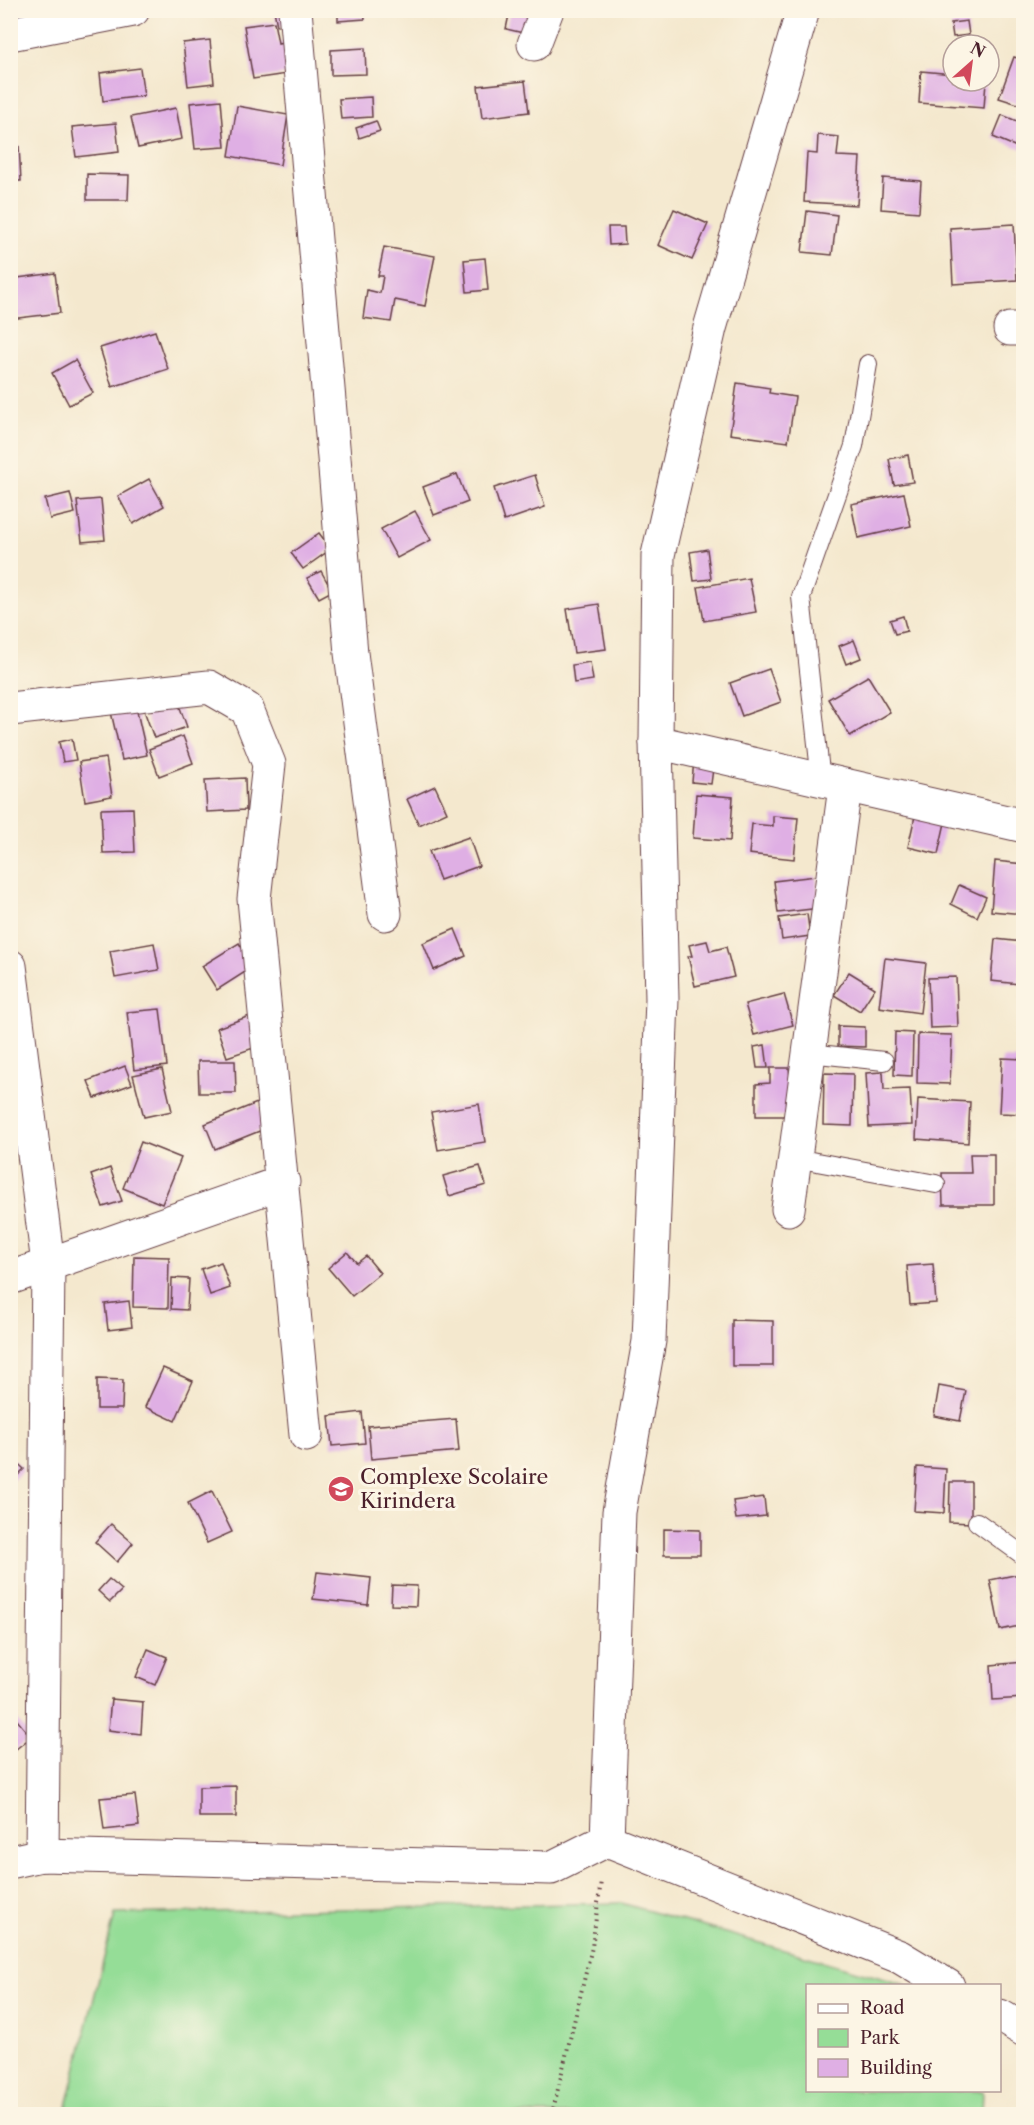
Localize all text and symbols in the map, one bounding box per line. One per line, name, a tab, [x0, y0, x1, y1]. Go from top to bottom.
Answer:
north arrow	[941, 33, 1001, 93]
text: N	[967, 38, 989, 62]
place label: Complexe Scolaire Kirindera	[360, 1464, 548, 1513]
school or university icon: Complexe Scolaire Kirindera	[326, 1474, 356, 1504]
legend	[806, 1984, 1001, 2092]
text: Road	[860, 1997, 905, 2019]
text: Park	[860, 2027, 901, 2049]
text: Building	[860, 2057, 932, 2079]

